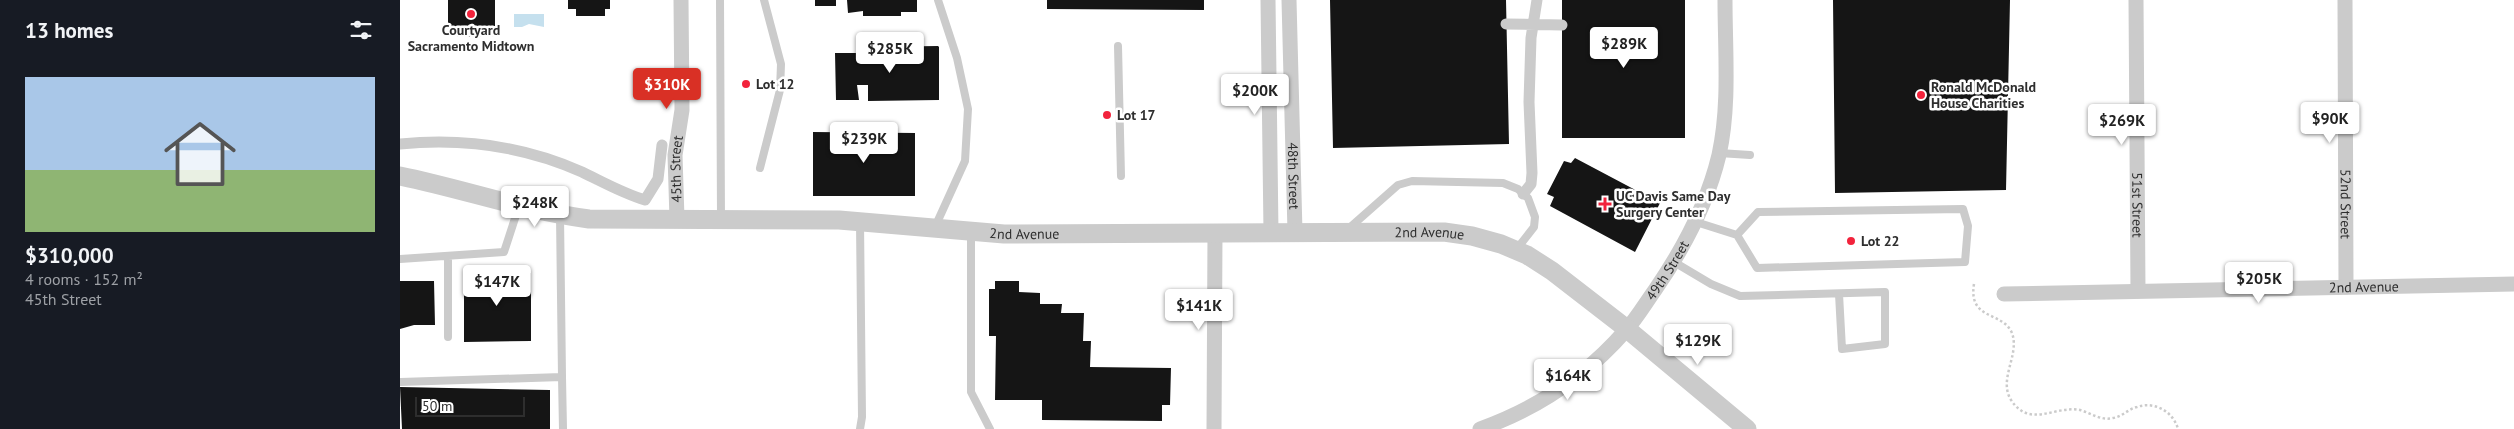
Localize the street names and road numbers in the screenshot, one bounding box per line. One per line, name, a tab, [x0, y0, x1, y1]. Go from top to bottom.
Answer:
street label: 45th Street	[666, 134, 687, 203]
street label: 48th Street	[1284, 142, 1303, 210]
street label: 52nd Street	[2337, 169, 2355, 239]
street label: 51st Street	[2128, 172, 2147, 238]
street label: 2nd Avenue	[1394, 223, 1466, 244]
street label: 2nd Avenue	[989, 224, 1059, 243]
street label: 49th Street	[1642, 237, 1693, 304]
street label: 2nd Avenue	[2329, 277, 2399, 297]

